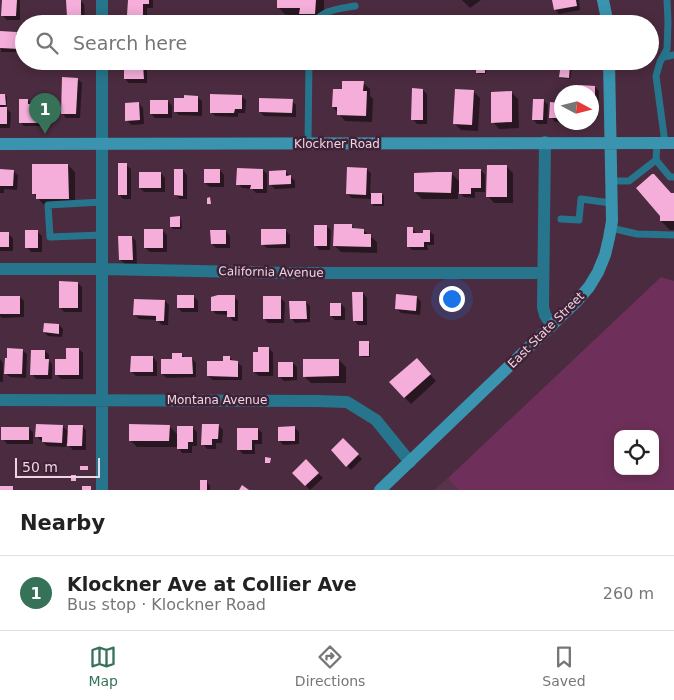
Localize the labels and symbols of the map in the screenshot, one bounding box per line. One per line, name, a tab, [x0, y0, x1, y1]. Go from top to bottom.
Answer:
north arrow	[554, 85, 599, 130]
pin: 1	[29, 93, 61, 134]
street label: Klockner Road	[294, 137, 380, 151]
street label: California Avenue	[218, 264, 324, 280]
your location	[439, 286, 465, 312]
street label: East State Street	[505, 289, 587, 371]
street label: Montana Avenue	[167, 393, 267, 407]
scale bar	[15, 455, 100, 478]

